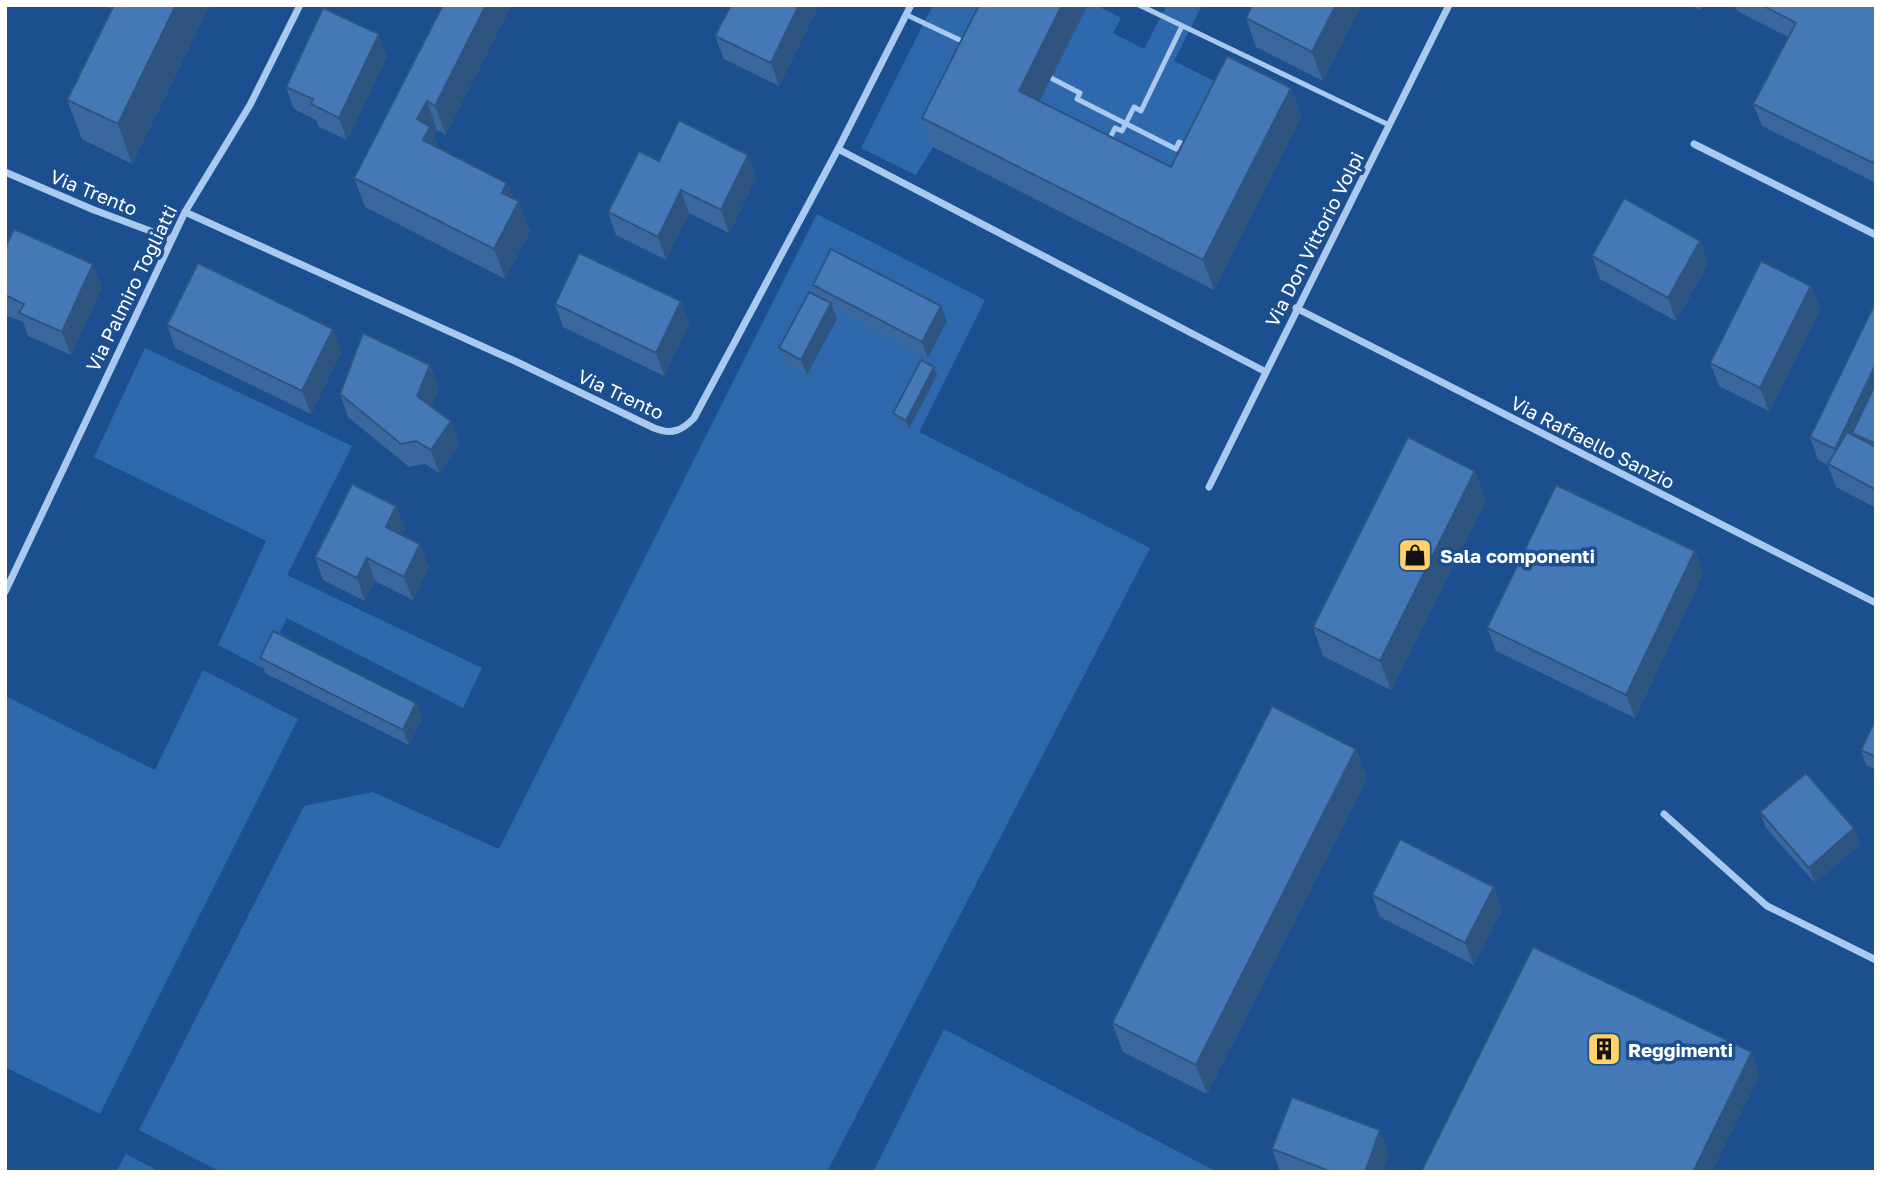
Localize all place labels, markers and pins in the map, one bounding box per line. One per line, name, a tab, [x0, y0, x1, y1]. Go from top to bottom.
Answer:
shop icon: Sala componenti	[1396, 536, 1434, 574]
place label: Sala componenti	[1440, 544, 1595, 567]
building icon: Reggimenti	[1585, 1030, 1623, 1068]
place label: Reggimenti	[1628, 1038, 1733, 1061]

